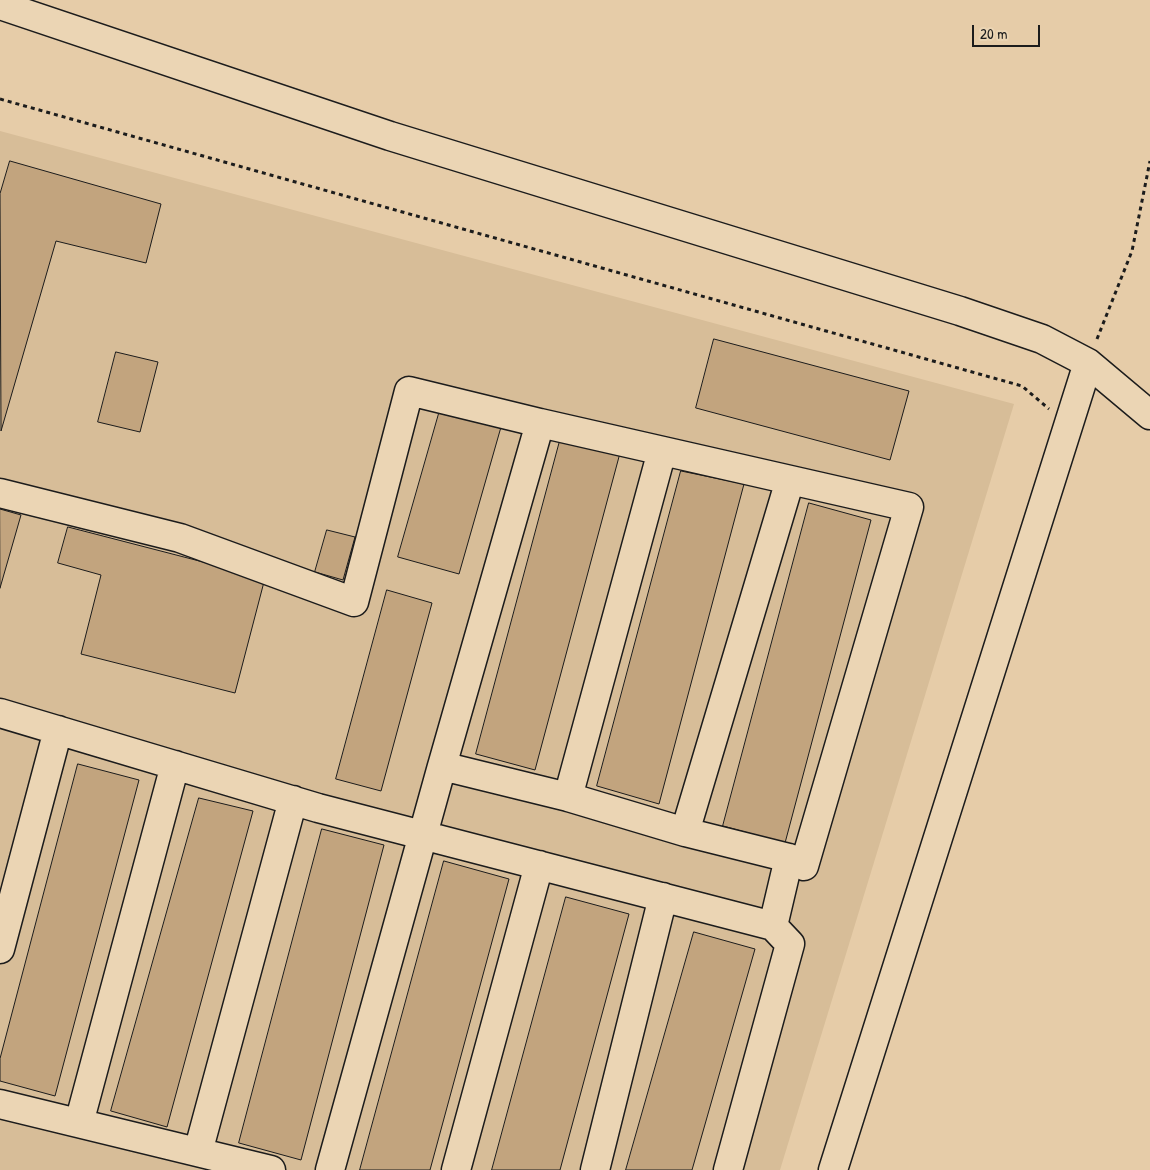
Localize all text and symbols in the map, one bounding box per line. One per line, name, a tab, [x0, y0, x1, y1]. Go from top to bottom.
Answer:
scale bar	[975, 15, 1042, 47]
text: 20 m	[980, 23, 1007, 44]

